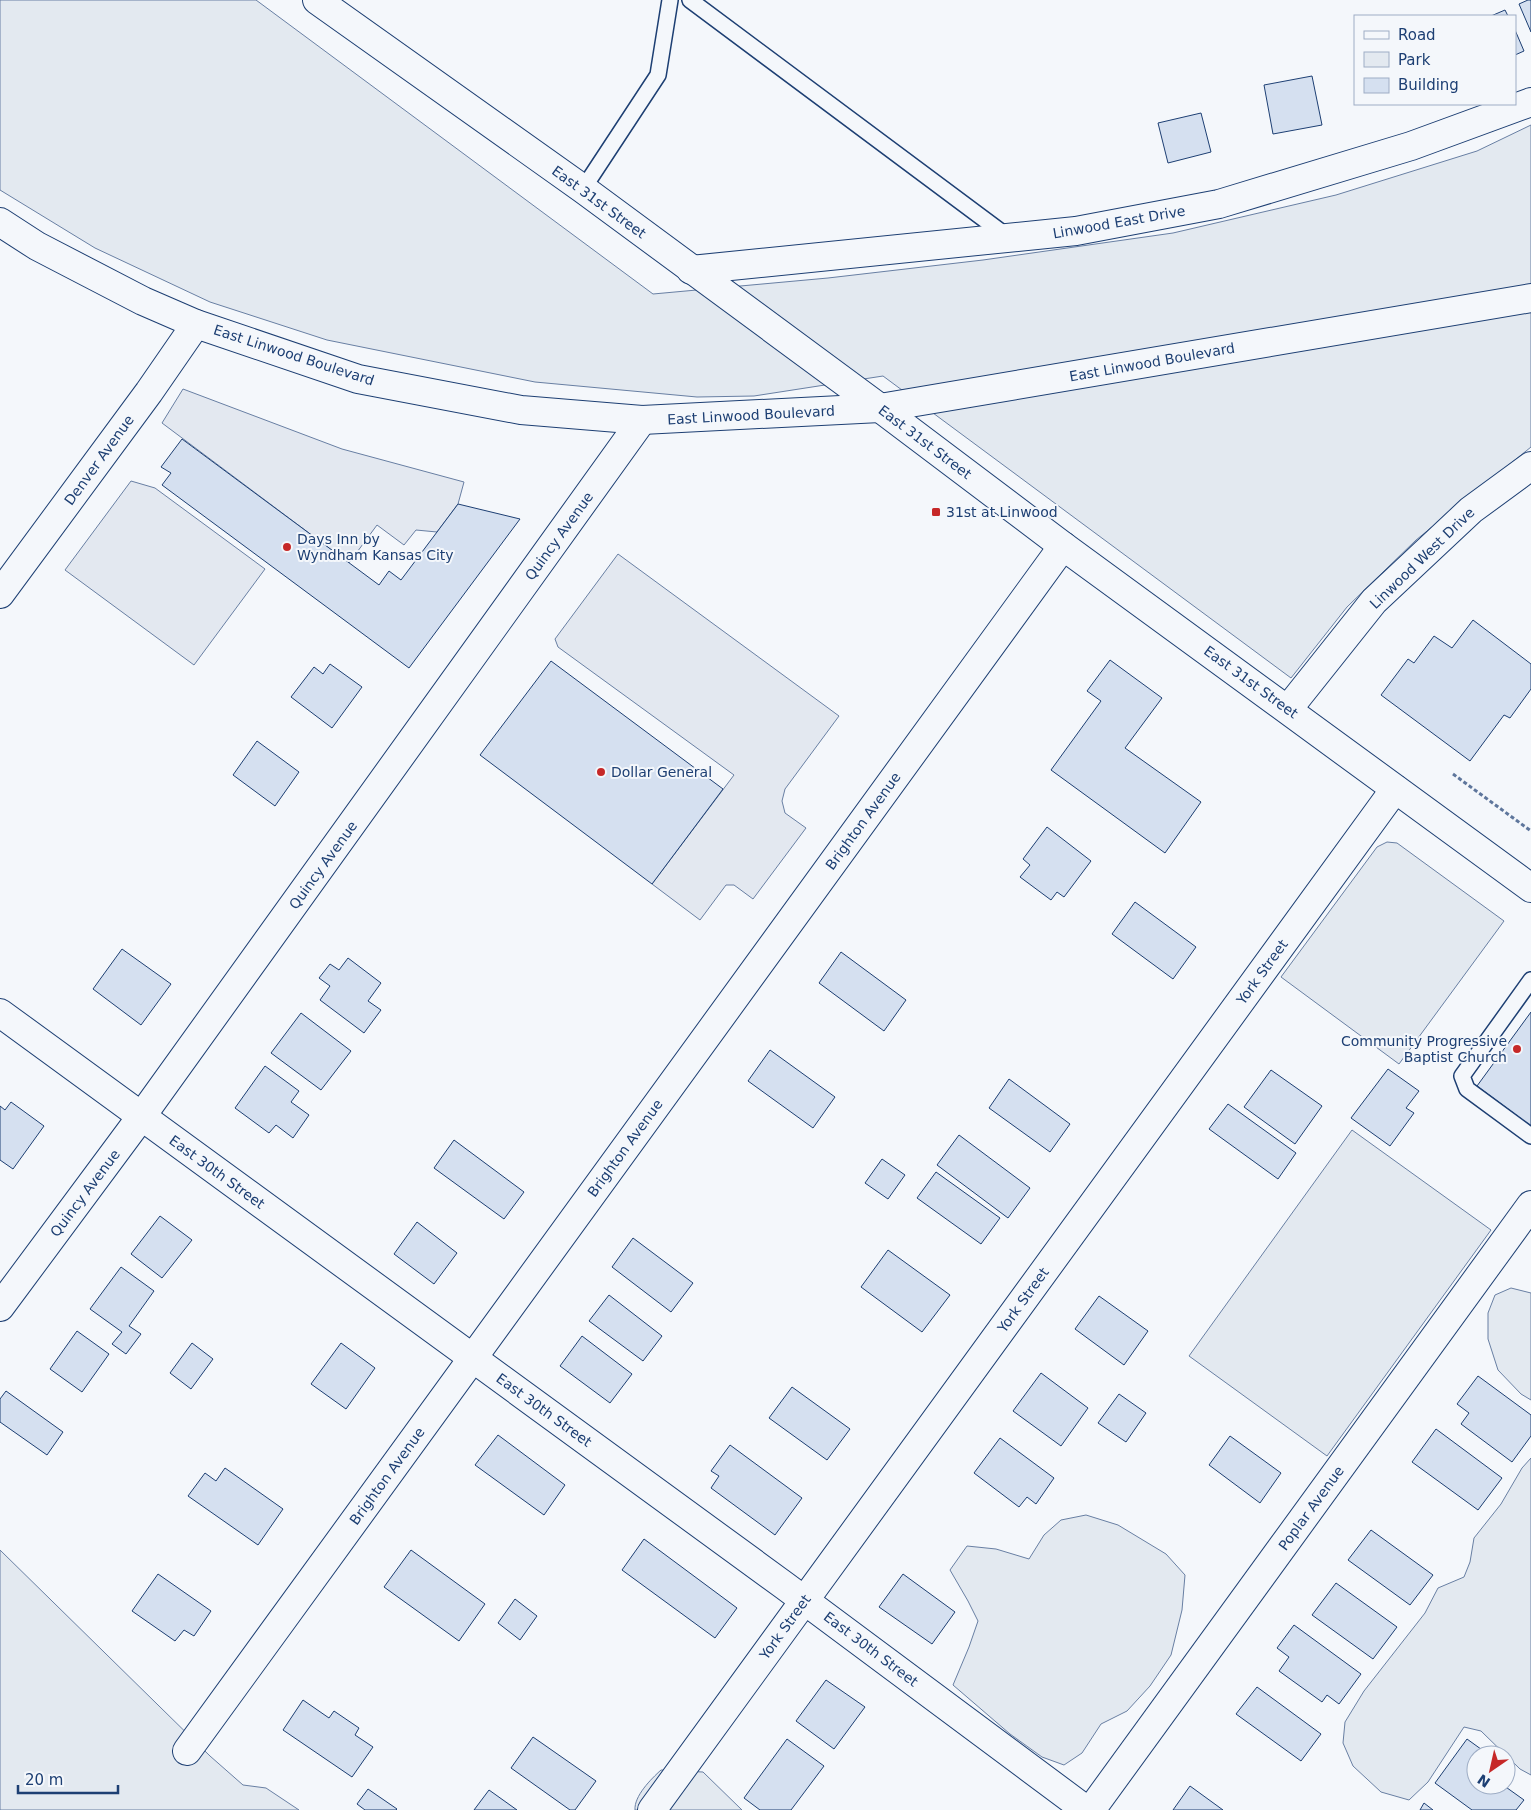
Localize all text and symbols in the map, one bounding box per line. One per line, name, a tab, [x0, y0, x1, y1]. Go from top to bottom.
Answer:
legend	[1354, 15, 1516, 105]
text: Road	[1398, 26, 1436, 44]
text: Park	[1398, 51, 1431, 69]
text: Building	[1398, 76, 1459, 94]
street label: East 31st Street	[549, 163, 650, 242]
street label: Linwood East Drive	[1051, 202, 1187, 242]
street label: East Linwood Boulevard	[212, 321, 376, 389]
street label: East Linwood Boulevard	[1068, 340, 1236, 384]
street label: East 31st Street	[875, 402, 975, 482]
street label: East Linwood Boulevard	[667, 403, 835, 427]
street label: Denver Avenue	[61, 412, 137, 508]
street label: Quincy Avenue	[522, 489, 596, 583]
place label: 31st at Linwood	[946, 504, 1058, 520]
street label: Linwood West Drive	[1367, 504, 1477, 612]
marker: 31st at Linwood	[930, 506, 942, 518]
place label: Days Inn by Wyndham Kansas City	[297, 531, 454, 563]
marker: Days Inn by Wyndham Kansas City	[281, 541, 293, 553]
street label: East 31st Street	[1201, 643, 1302, 722]
place label: Dollar General	[611, 764, 712, 780]
marker: Dollar General	[595, 766, 607, 778]
street label: Brighton Avenue	[822, 769, 904, 873]
street label: Quincy Avenue	[286, 818, 360, 912]
street label: York Street	[1233, 936, 1291, 1008]
place label: Community Progressive Baptist Church	[1341, 1033, 1507, 1065]
marker: Community Progressive Baptist Church	[1511, 1043, 1523, 1055]
street label: Brighton Avenue	[584, 1096, 666, 1200]
street label: East 30th Street	[166, 1132, 268, 1212]
street label: Quincy Avenue	[47, 1146, 123, 1240]
street label: York Street	[994, 1264, 1052, 1336]
street label: East 30th Street	[493, 1370, 595, 1450]
street label: Brighton Avenue	[346, 1424, 428, 1528]
street label: Poplar Avenue	[1275, 1463, 1347, 1553]
street label: York Street	[756, 1591, 814, 1663]
street label: East 30th Street	[821, 1608, 922, 1690]
north arrow	[1466, 1745, 1516, 1795]
scale bar	[18, 1762, 118, 1794]
text: 20 m	[25, 1771, 63, 1789]
text: N	[1474, 1771, 1493, 1791]

